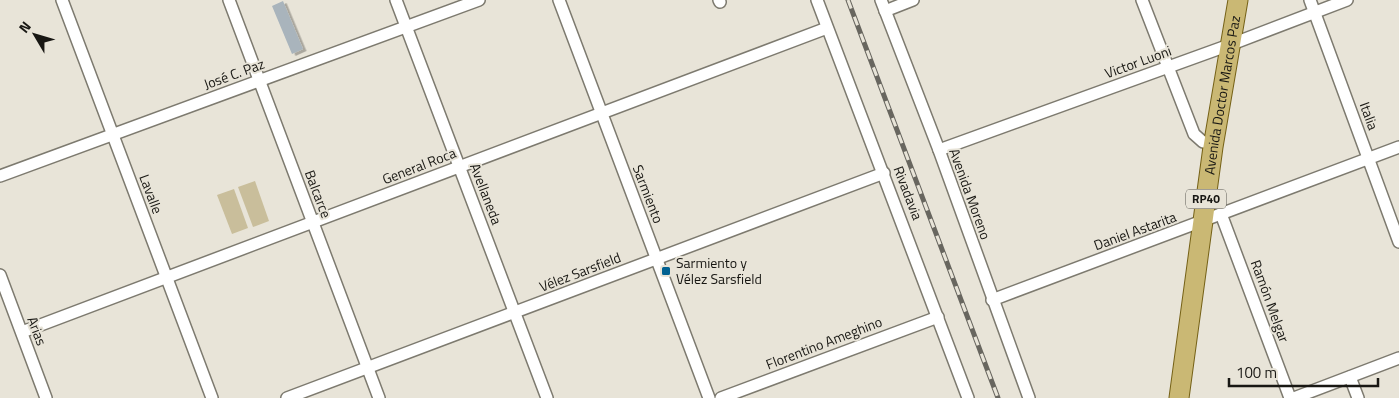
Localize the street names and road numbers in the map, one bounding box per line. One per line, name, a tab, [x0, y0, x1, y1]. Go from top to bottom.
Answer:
street label: Avenida Doctor Marcos Paz	[1198, 14, 1245, 176]
street label: Victor Luoni	[1102, 40, 1174, 83]
street label: José C. Paz	[200, 53, 267, 94]
street label: Italia	[1355, 99, 1384, 133]
street label: General Roca	[379, 142, 459, 189]
street label: Avenida Moreno	[944, 145, 997, 242]
street label: Avellaneda	[465, 160, 508, 228]
street label: Sarmiento	[628, 162, 669, 226]
street label: Rivadavia	[889, 163, 928, 223]
street label: Balcarce	[300, 167, 337, 221]
street label: Lavalle	[134, 171, 169, 217]
road number: RP40	[1186, 190, 1226, 208]
street label: Daniel Astarita	[1091, 206, 1179, 255]
street label: Vélez Sarsfield	[536, 246, 624, 297]
street label: Ramón Melgar	[1246, 257, 1295, 345]
street label: Florentino Ameghino	[763, 311, 885, 374]
street label: Arias	[22, 313, 53, 348]

